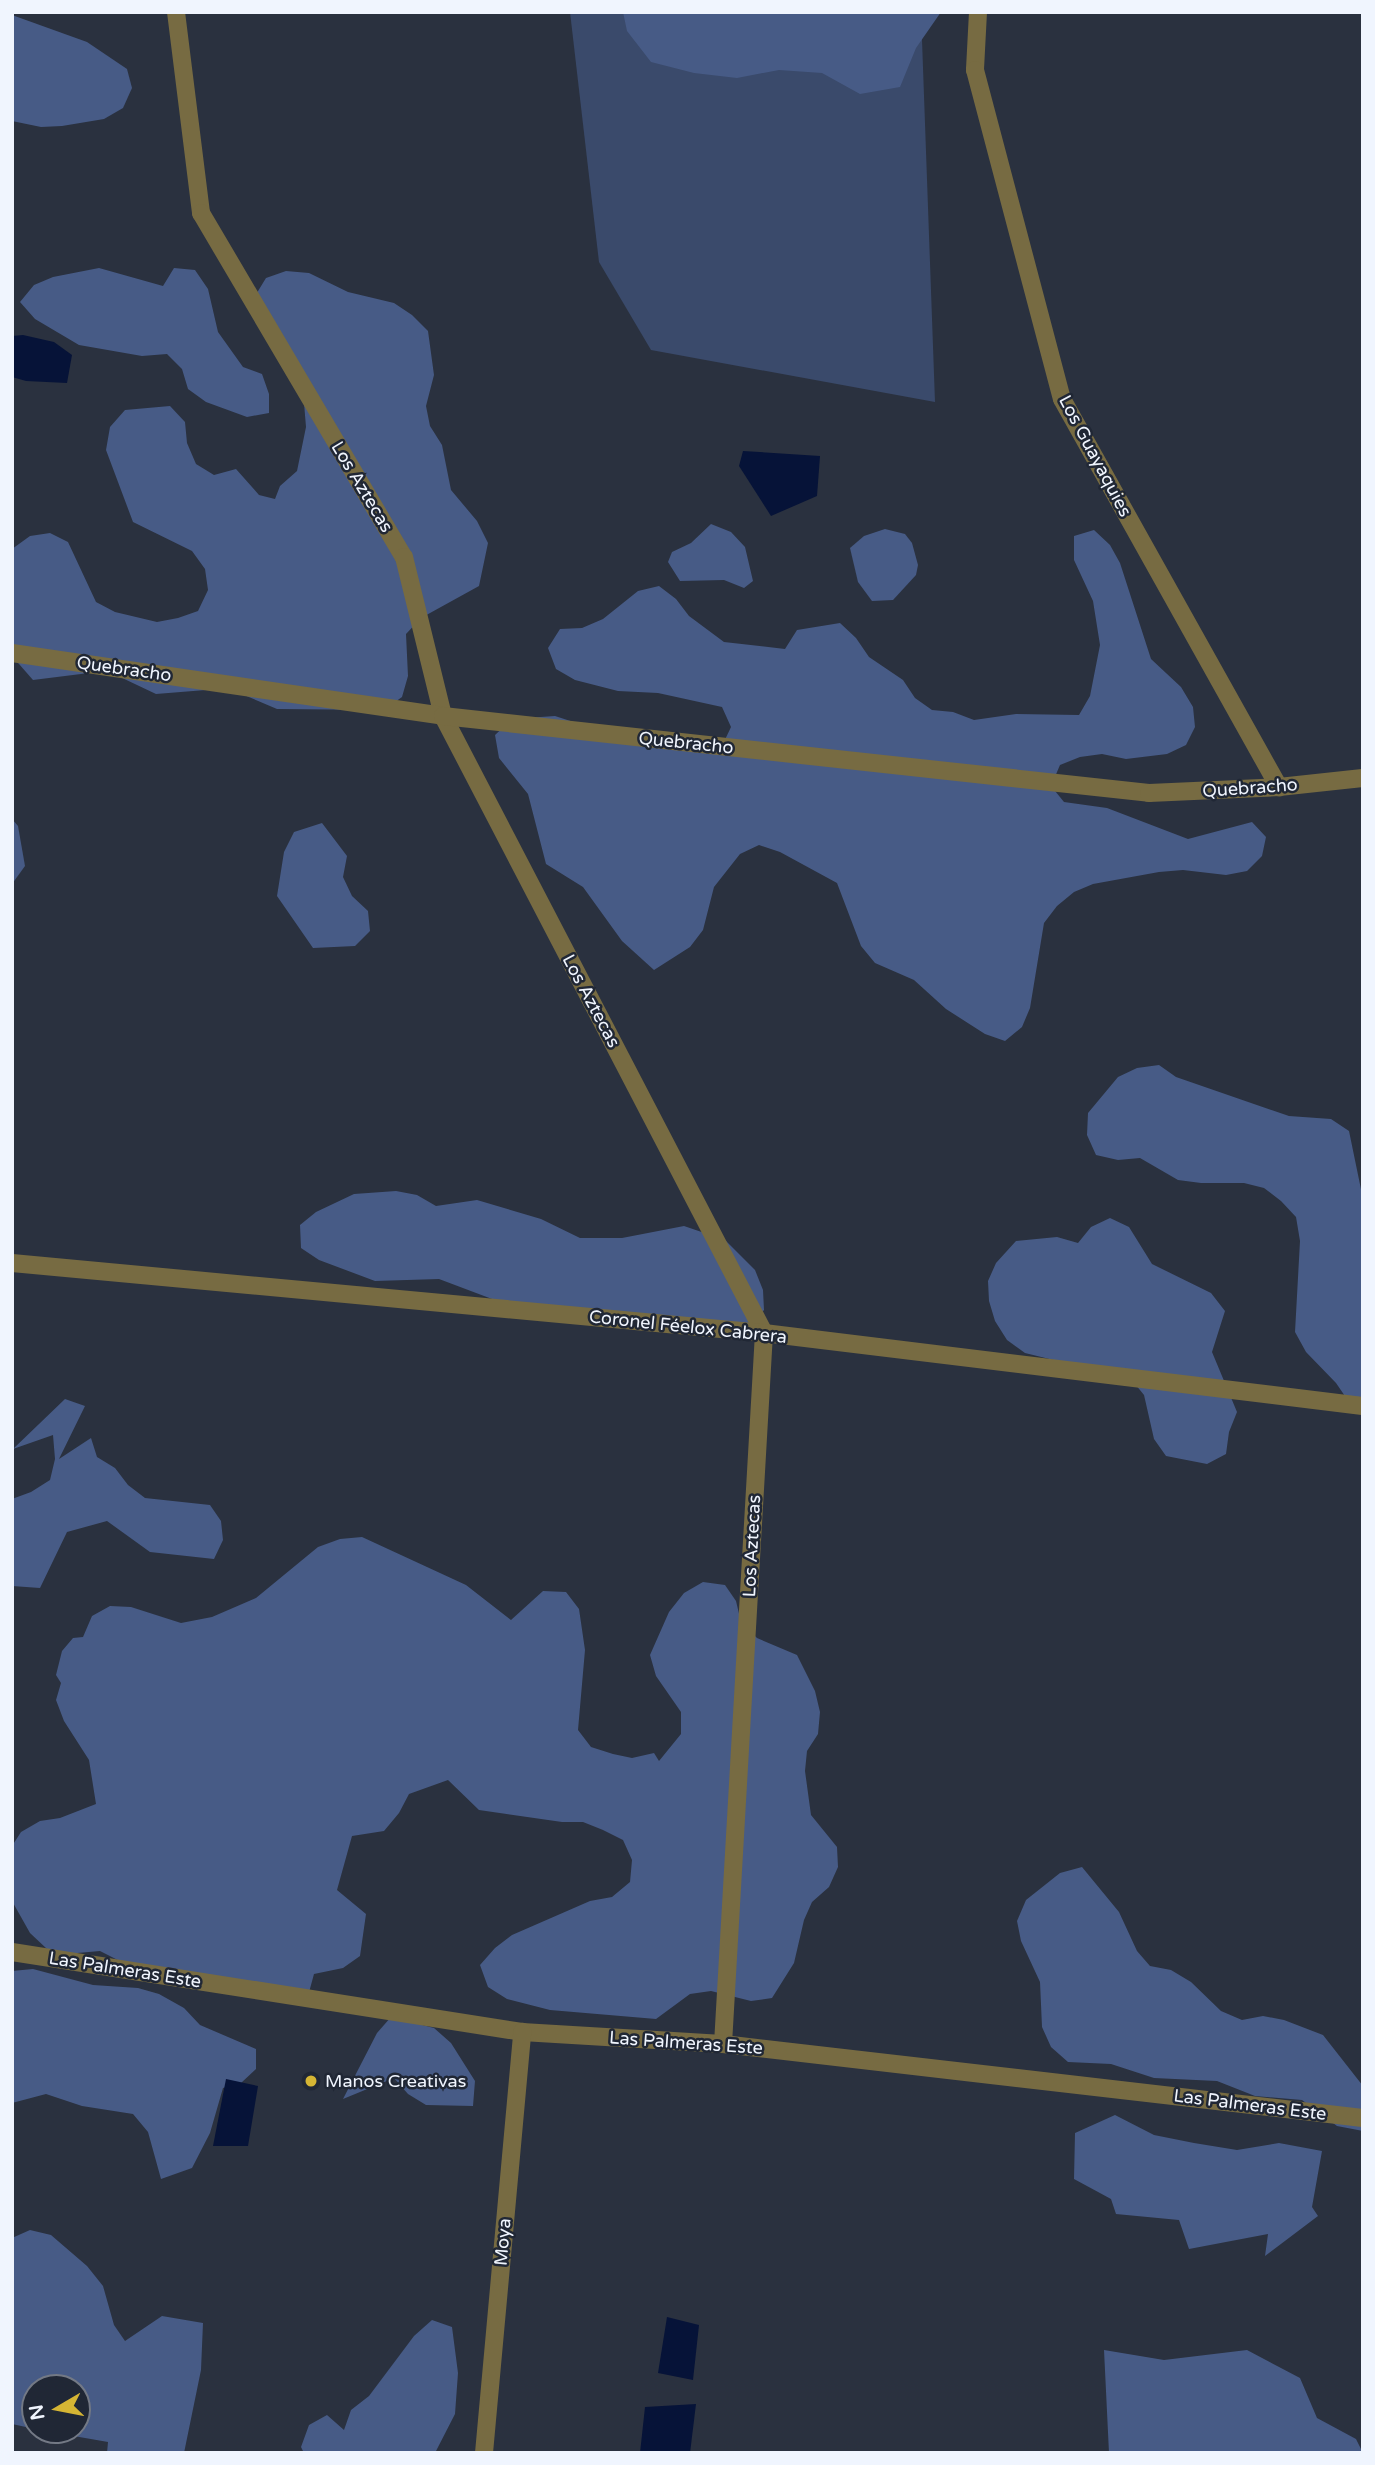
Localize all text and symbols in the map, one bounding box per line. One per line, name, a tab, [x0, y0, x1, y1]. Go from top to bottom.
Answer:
street label: Los Guayaquies	[1054, 392, 1136, 520]
street label: Los Aztecas	[326, 438, 398, 536]
street label: Quebracho	[75, 652, 173, 686]
street label: Quebracho	[637, 727, 735, 759]
street label: Quebracho	[1202, 774, 1298, 802]
street label: Los Aztecas	[557, 951, 625, 1051]
street label: Coronel Féelox Cabrera	[588, 1306, 788, 1348]
street label: Los Aztecas	[739, 1494, 765, 1598]
street label: Las Palmeras Este	[47, 1947, 203, 1993]
street label: Las Palmeras Este	[608, 2027, 764, 2059]
place label: Manos Creativas	[325, 2070, 466, 2092]
marker: Manos Creativas	[303, 2073, 319, 2089]
street label: Las Palmeras Este	[1172, 2085, 1328, 2125]
street label: Moya	[490, 2217, 516, 2267]
north arrow	[21, 2374, 91, 2444]
text: N	[25, 2403, 49, 2422]

